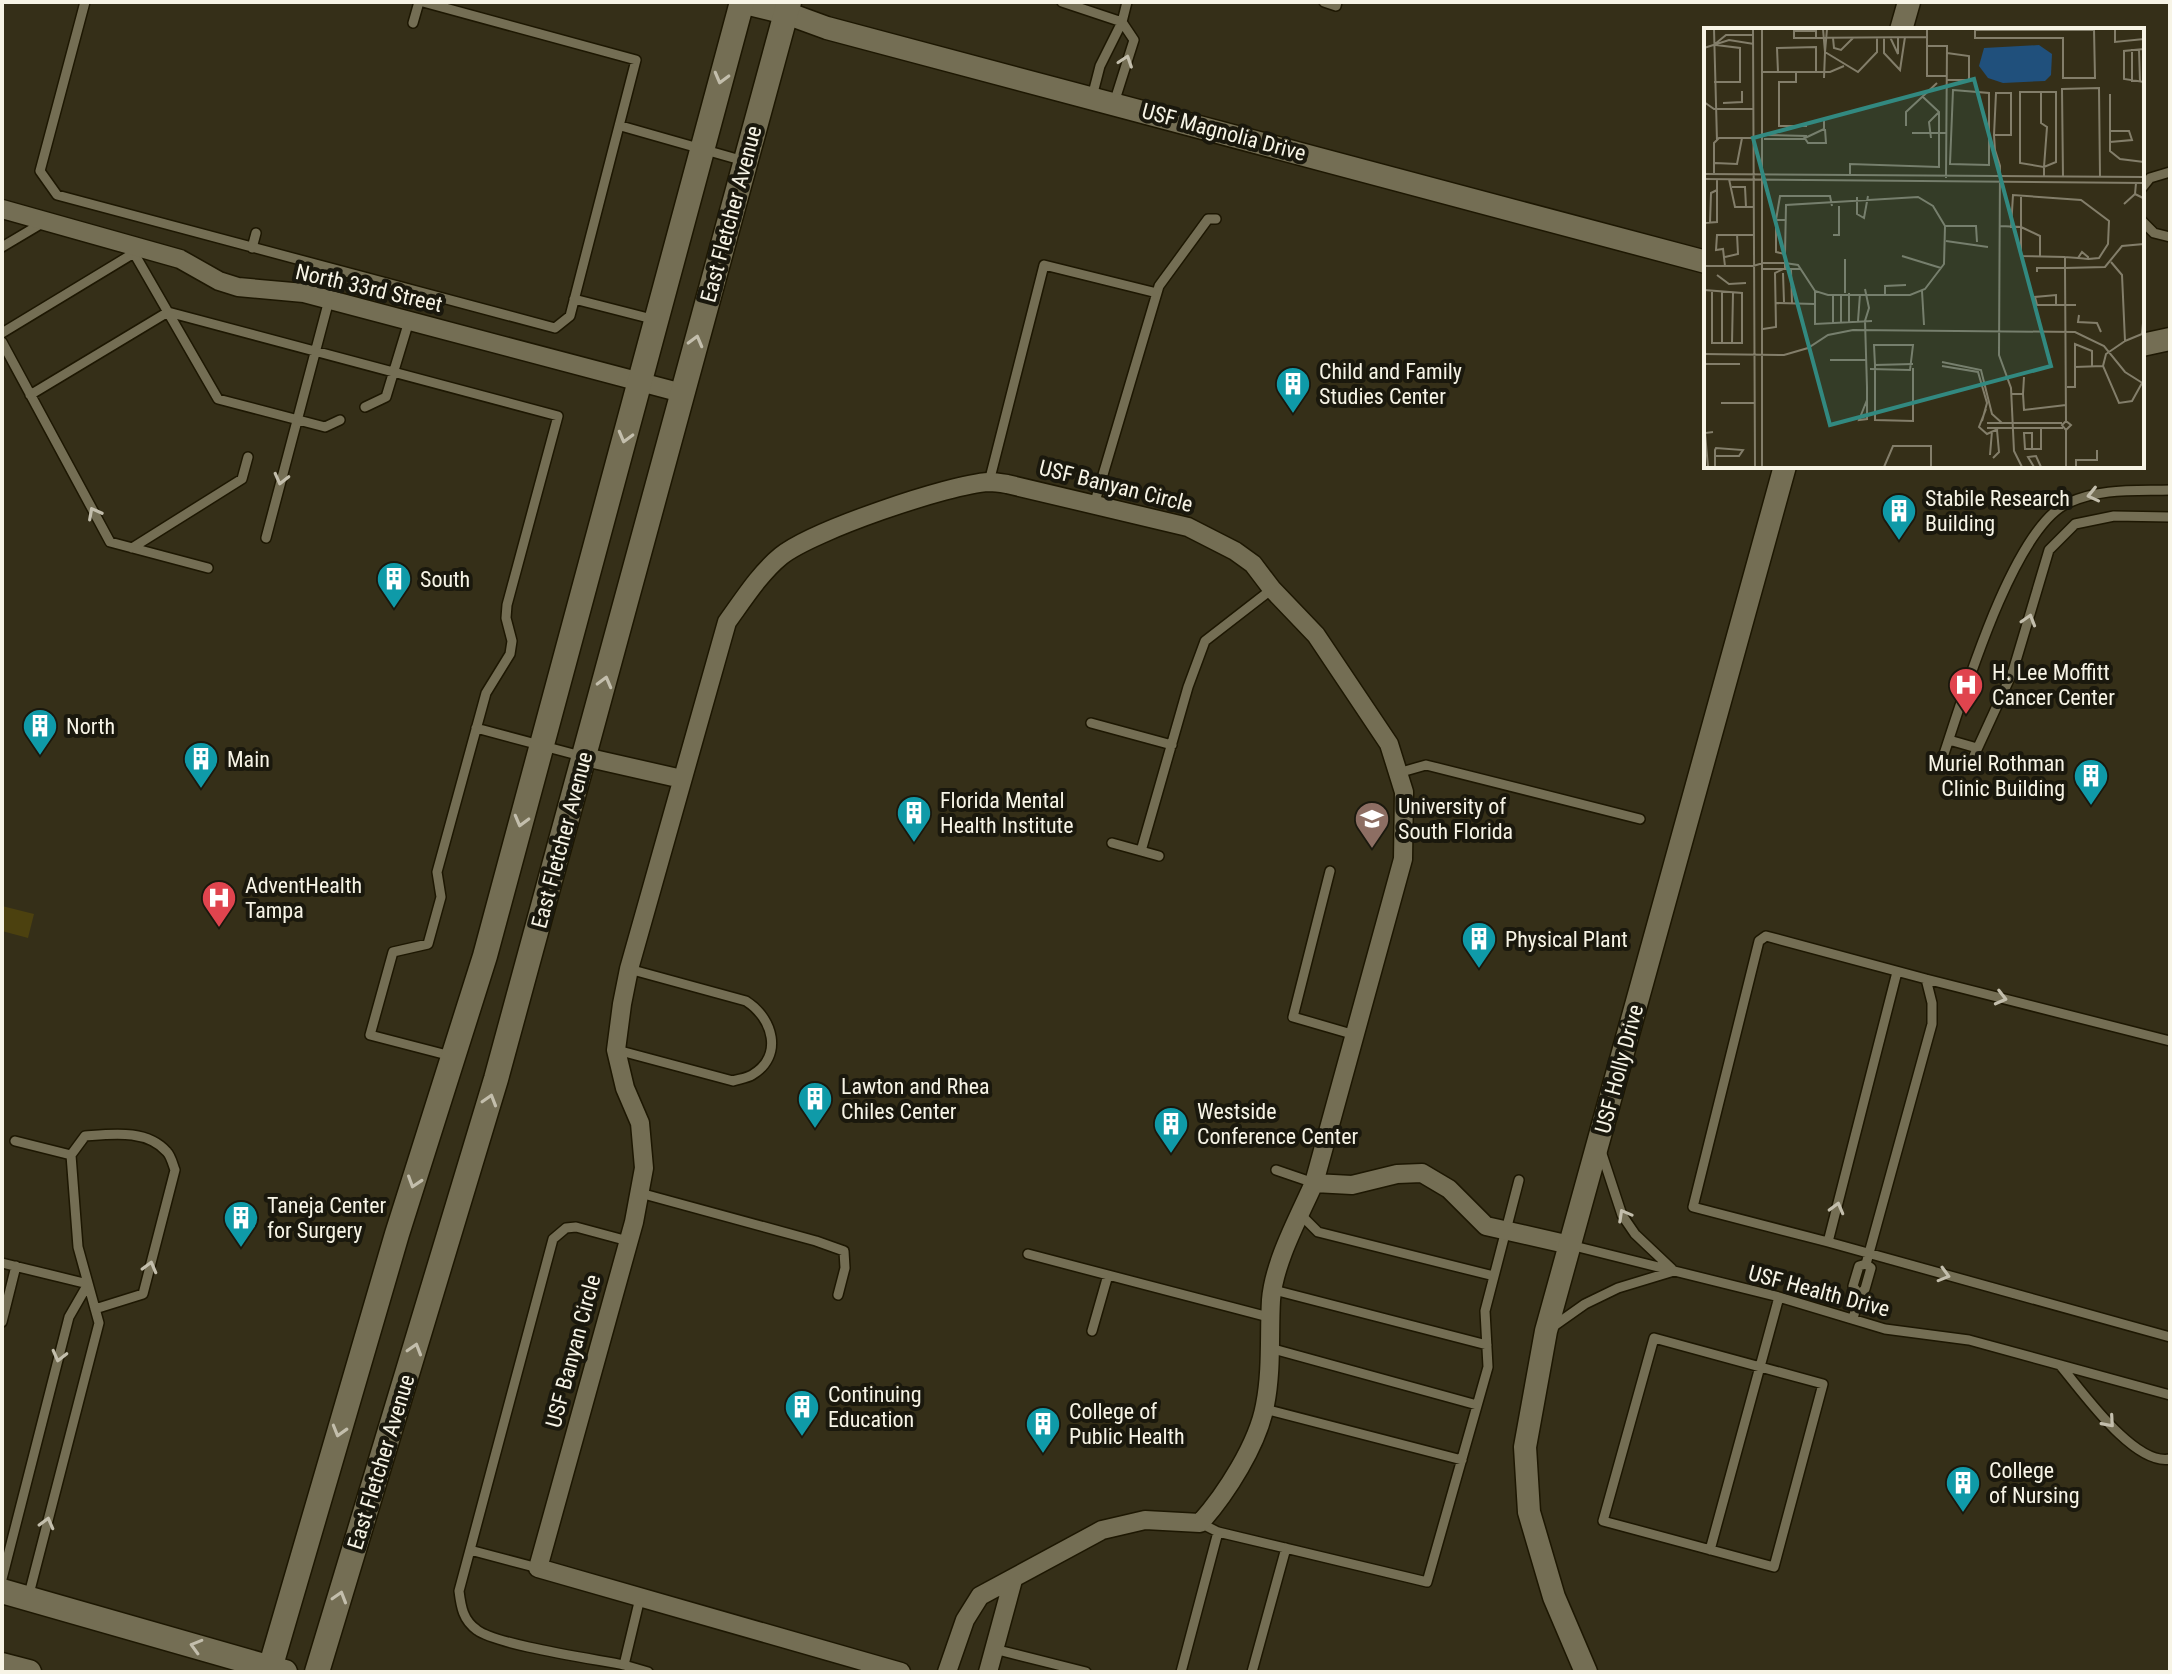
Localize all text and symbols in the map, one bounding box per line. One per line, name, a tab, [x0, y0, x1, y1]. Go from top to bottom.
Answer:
inset map	[1704, 28, 2144, 468]
one-way arrow	[1117, 55, 1133, 69]
one-way arrow	[714, 70, 731, 84]
street label: USF Magnolia Drive	[1139, 98, 1309, 166]
street label: East Fletcher Avenue	[695, 123, 767, 305]
street label: North 33rd Street	[293, 259, 445, 317]
one-way arrow	[687, 334, 704, 348]
place label: Child and Family Studies Center	[1319, 359, 1462, 409]
building icon: Child and Family Studies Center	[1274, 365, 1312, 415]
one-way arrow	[618, 430, 634, 444]
street label: USF Banyan Circle	[1037, 455, 1195, 517]
one-way arrow	[274, 472, 291, 485]
place label: Stabile Research Building	[1925, 486, 2070, 536]
one-way arrow	[2086, 486, 2100, 503]
building icon: Stabile Research Building	[1880, 492, 1918, 542]
one-way arrow	[88, 507, 104, 522]
building icon: South	[375, 560, 413, 610]
place label: South	[420, 567, 470, 592]
one-way arrow	[2020, 613, 2036, 627]
place label: H. Lee Moffitt Cancer Center	[1992, 660, 2115, 710]
hospital icon: H. Lee Moffitt Cancer Center	[1947, 666, 1985, 716]
one-way arrow	[596, 675, 612, 689]
building icon: North	[21, 707, 59, 757]
place label: North	[66, 714, 115, 739]
building icon: Main	[182, 740, 220, 790]
place label: Main	[227, 747, 270, 772]
street label: East Fletcher Avenue	[526, 749, 598, 931]
place label: Muriel Rothman Clinic Building	[1928, 751, 2065, 801]
building icon: Muriel Rothman Clinic Building	[2072, 757, 2110, 807]
place label: Florida Mental Health Institute	[940, 788, 1073, 838]
building icon: Florida Mental Health Institute	[895, 794, 933, 844]
place label: University of South Florida	[1398, 794, 1513, 844]
school or university icon: University of South Florida	[1353, 800, 1391, 850]
one-way arrow	[514, 813, 531, 827]
place label: AdventHealth Tampa	[245, 873, 362, 923]
hospital icon: AdventHealth Tampa	[200, 879, 238, 929]
building icon: Physical Plant	[1460, 920, 1498, 970]
place label: Physical Plant	[1505, 927, 1628, 952]
one-way arrow	[1994, 989, 2008, 1006]
street label: USF Holly Drive	[1590, 1002, 1648, 1136]
place label: Lawton and Rhea Chiles Center	[841, 1074, 990, 1124]
building icon: Lawton and Rhea Chiles Center	[796, 1080, 834, 1130]
one-way arrow	[481, 1093, 497, 1107]
place label: Westside Conference Center	[1197, 1099, 1358, 1149]
building icon: Westside Conference Center	[1152, 1105, 1190, 1155]
one-way arrow	[407, 1175, 423, 1188]
place label: Taneja Center for Surgery	[267, 1193, 387, 1243]
building icon: Taneja Center for Surgery	[222, 1199, 260, 1249]
one-way arrow	[1828, 1202, 1844, 1216]
one-way arrow	[1618, 1209, 1633, 1223]
street label: USF Health Drive	[1746, 1260, 1892, 1322]
one-way arrow	[140, 1261, 157, 1275]
one-way arrow	[1937, 1266, 1951, 1282]
street label: USF Banyan Circle	[541, 1272, 605, 1430]
one-way arrow	[406, 1342, 422, 1356]
one-way arrow	[51, 1348, 68, 1362]
street label: East Fletcher Avenue	[342, 1371, 420, 1553]
place label: Continuing Education	[828, 1382, 922, 1432]
building icon: Continuing Education	[783, 1388, 821, 1438]
place label: College of Public Health	[1069, 1399, 1185, 1449]
building icon: College of Public Health	[1024, 1405, 1062, 1455]
one-way arrow	[2100, 1412, 2114, 1427]
one-way arrow	[332, 1424, 348, 1438]
place label: College of Nursing	[1989, 1458, 2080, 1508]
building icon: College of Nursing	[1944, 1464, 1982, 1514]
one-way arrow	[38, 1516, 55, 1530]
one-way arrow	[330, 1591, 346, 1605]
one-way arrow	[189, 1639, 203, 1655]

